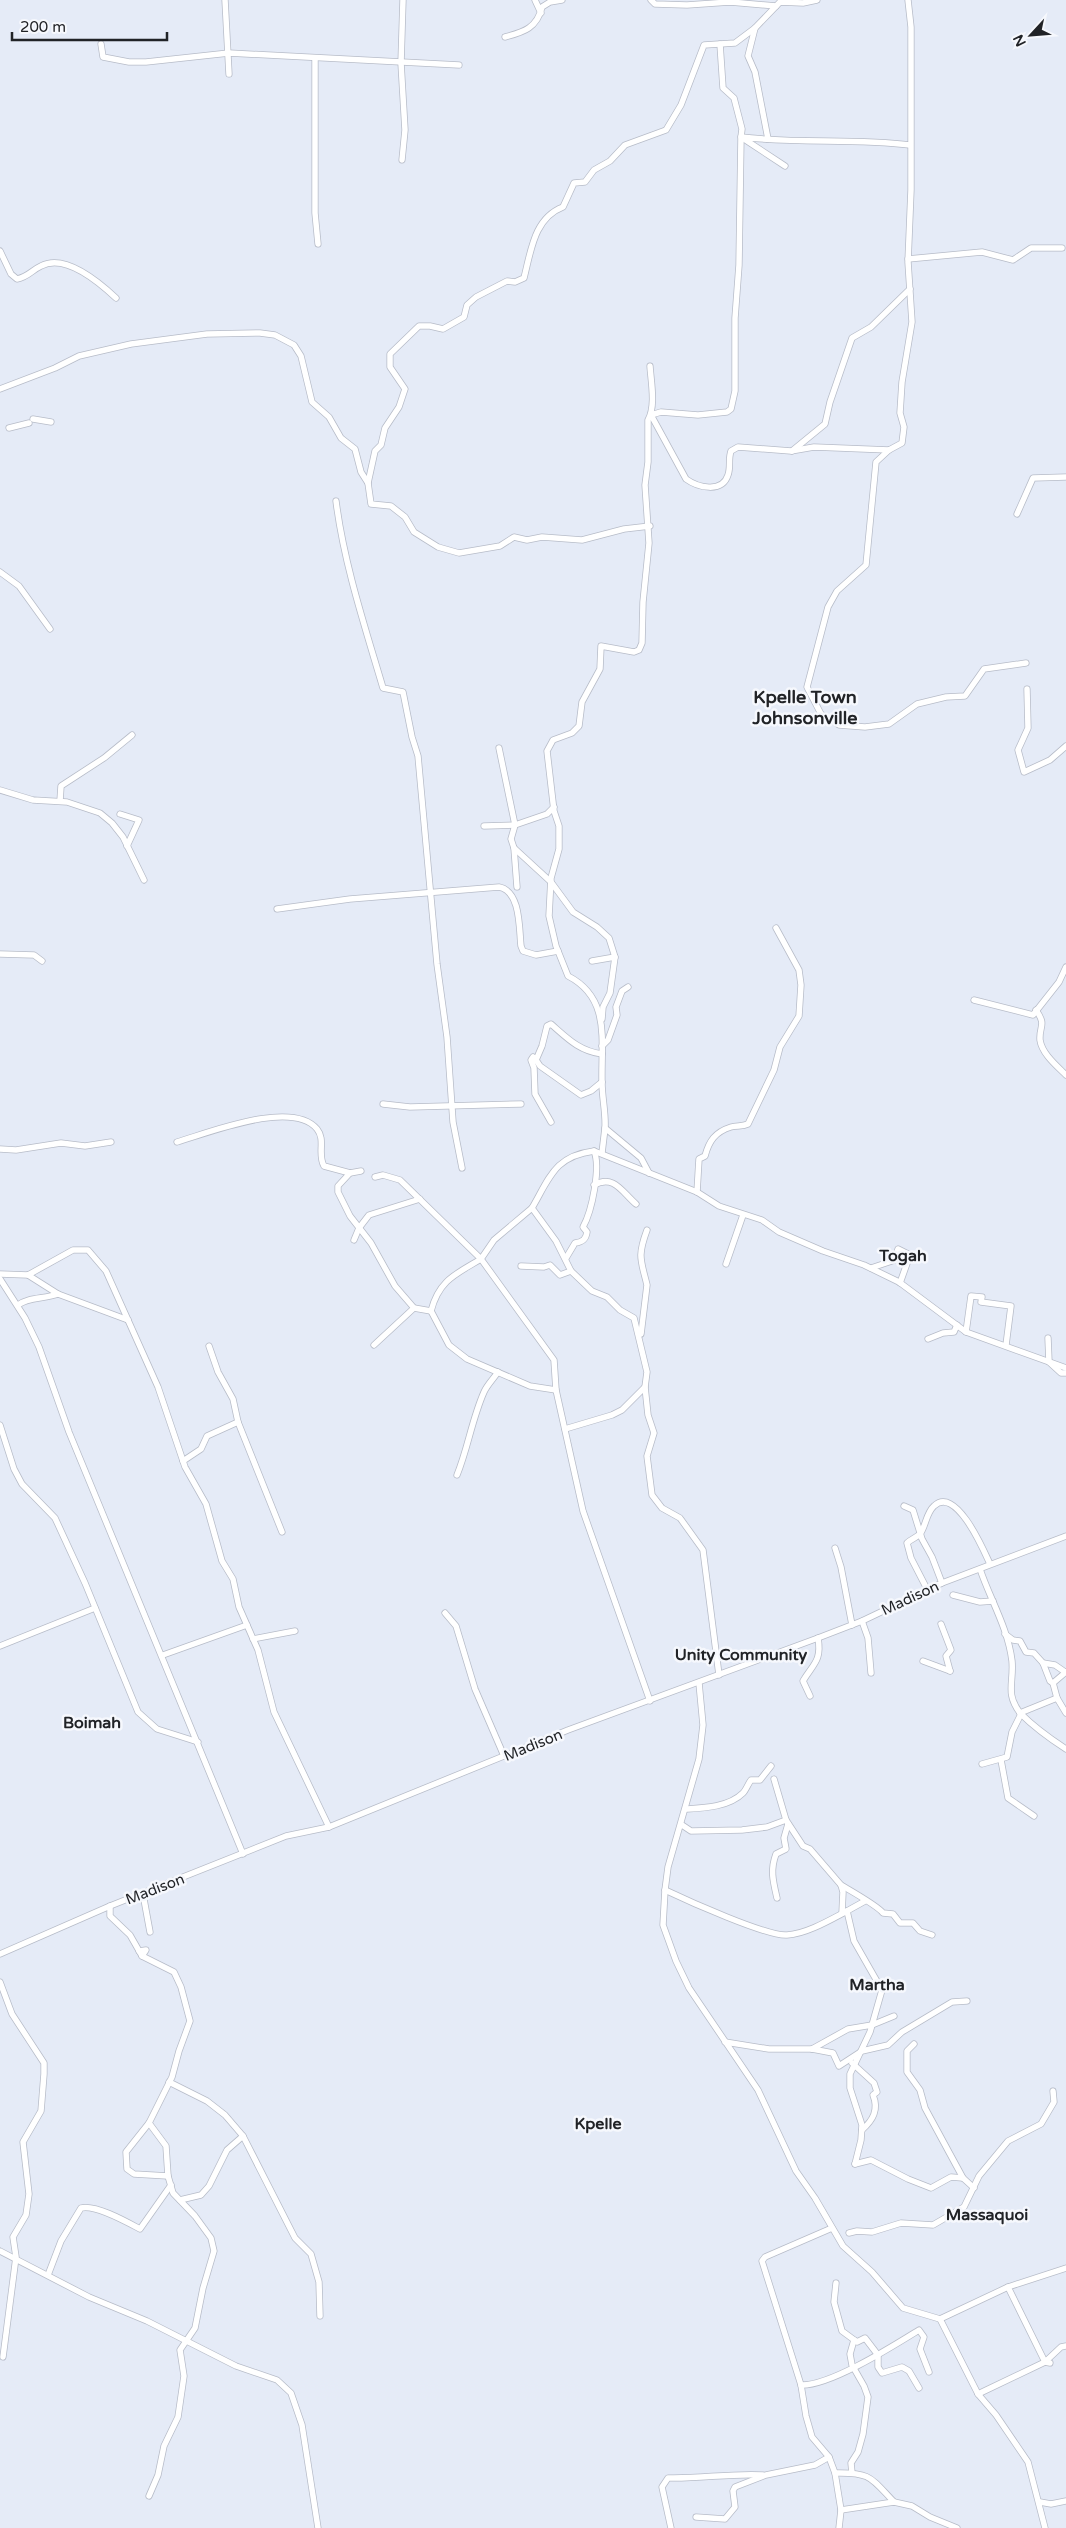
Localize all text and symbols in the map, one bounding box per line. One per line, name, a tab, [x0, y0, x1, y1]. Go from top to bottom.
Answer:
scale bar	[12, 10, 168, 42]
north arrow	[1006, 10, 1056, 60]
text: 200 m	[20, 18, 66, 36]
text: N	[1010, 32, 1030, 49]
district label: Kpelle Town Johnsonville	[752, 686, 857, 729]
district label: Togah	[878, 1246, 927, 1266]
street label: Madison	[878, 1577, 942, 1619]
district label: Unity Community	[675, 1645, 808, 1665]
district label: Boimah	[63, 1713, 121, 1733]
street label: Madison	[501, 1725, 565, 1765]
street label: Madison	[123, 1870, 187, 1908]
district label: Martha	[849, 1975, 905, 1995]
district label: Kpelle	[575, 2114, 621, 2134]
district label: Massaquoi	[946, 2205, 1028, 2225]

